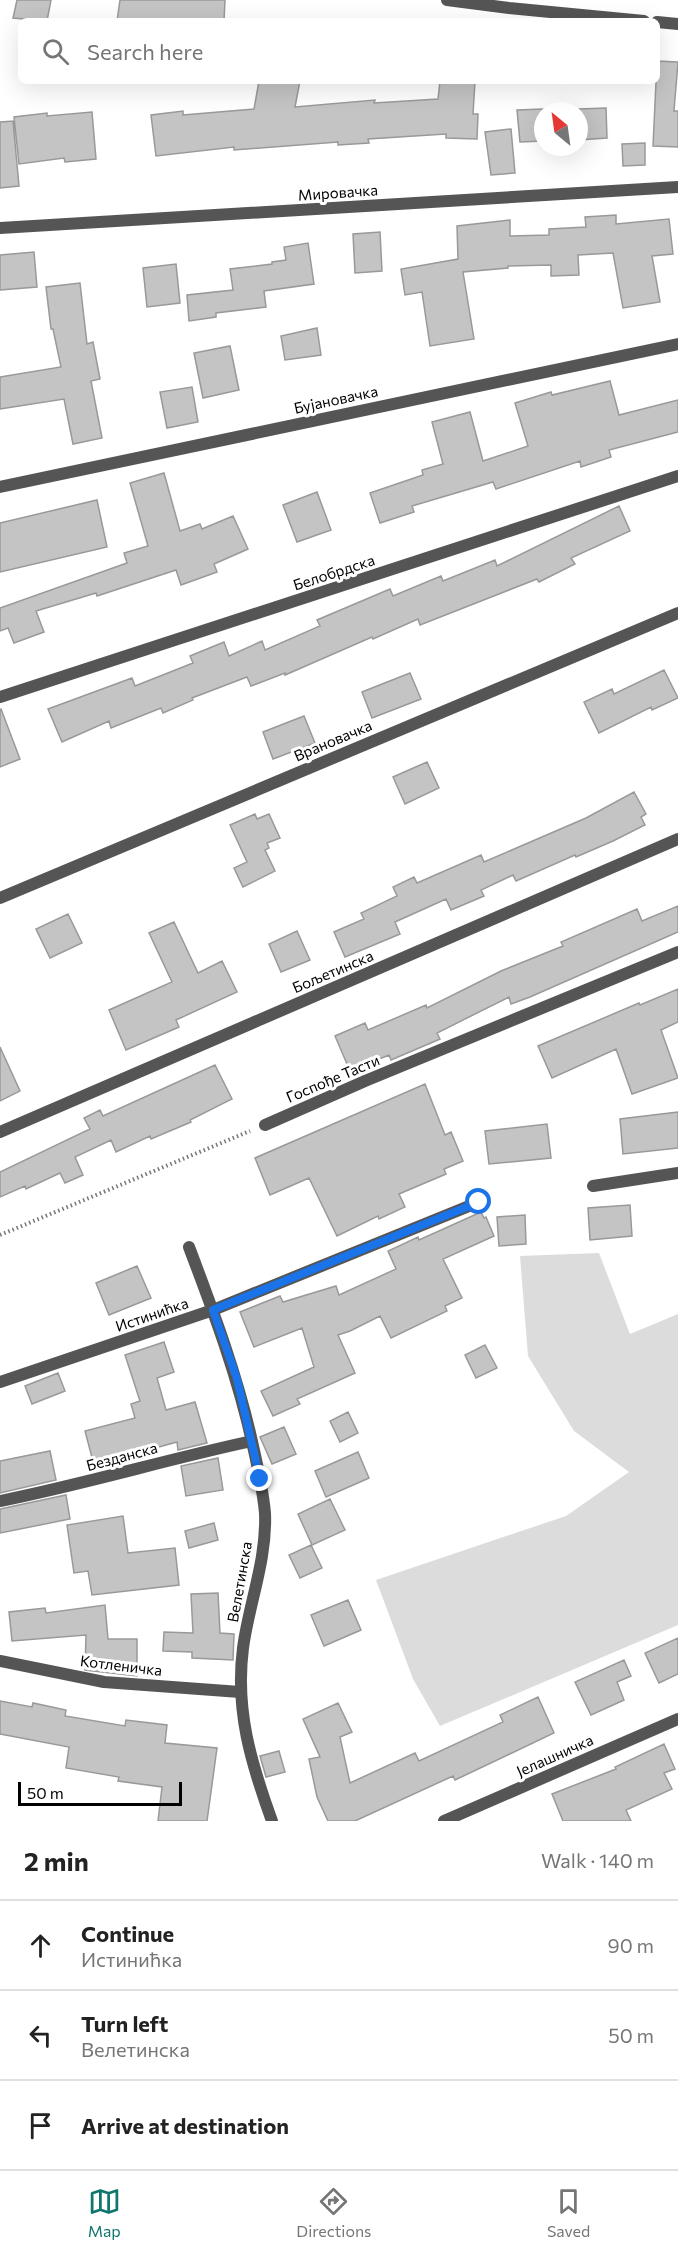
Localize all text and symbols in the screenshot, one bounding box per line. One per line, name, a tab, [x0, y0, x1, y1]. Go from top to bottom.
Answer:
search box	[18, 18, 660, 84]
icon: search	[39, 35, 72, 68]
text: Search here	[87, 38, 203, 65]
north arrow	[534, 102, 588, 156]
street label: Мировачка	[297, 180, 379, 204]
street label: Бујановачка	[292, 381, 379, 417]
street label: Белобрдска	[291, 550, 377, 594]
street label: Врановачка	[291, 716, 374, 765]
street label: Бољетинска	[289, 946, 376, 996]
street label: Госпође Тасти	[283, 1050, 382, 1106]
route start	[465, 1188, 491, 1214]
street label: Истинићка	[113, 1293, 190, 1335]
street label: Безданска	[84, 1438, 159, 1474]
route end	[246, 1465, 272, 1491]
street label: Велетинска	[223, 1540, 255, 1624]
street label: Котленичка	[79, 1651, 163, 1679]
street label: Јелашничка	[513, 1730, 596, 1780]
scale bar	[18, 1779, 182, 1806]
text: 50 m	[27, 1783, 64, 1802]
text: 2 min	[24, 1845, 89, 1876]
text: Walk · 140 m	[541, 1848, 654, 1872]
text: Continue	[81, 1920, 174, 1947]
icon: ahead	[24, 1929, 57, 1962]
text: 90 m	[608, 1933, 654, 1957]
text: Истинићка	[81, 1947, 182, 1971]
text: Turn left	[81, 2010, 168, 2037]
icon: left	[24, 2019, 57, 2052]
text: 50 m	[608, 2023, 654, 2047]
text: Велетинска	[81, 2037, 190, 2061]
icon: arrive	[24, 2109, 57, 2142]
text: Arrive at destination	[81, 2112, 289, 2139]
tab: Map	[88, 2185, 121, 2240]
tab: Directions	[296, 2185, 371, 2240]
tab: Saved	[547, 2185, 590, 2240]

